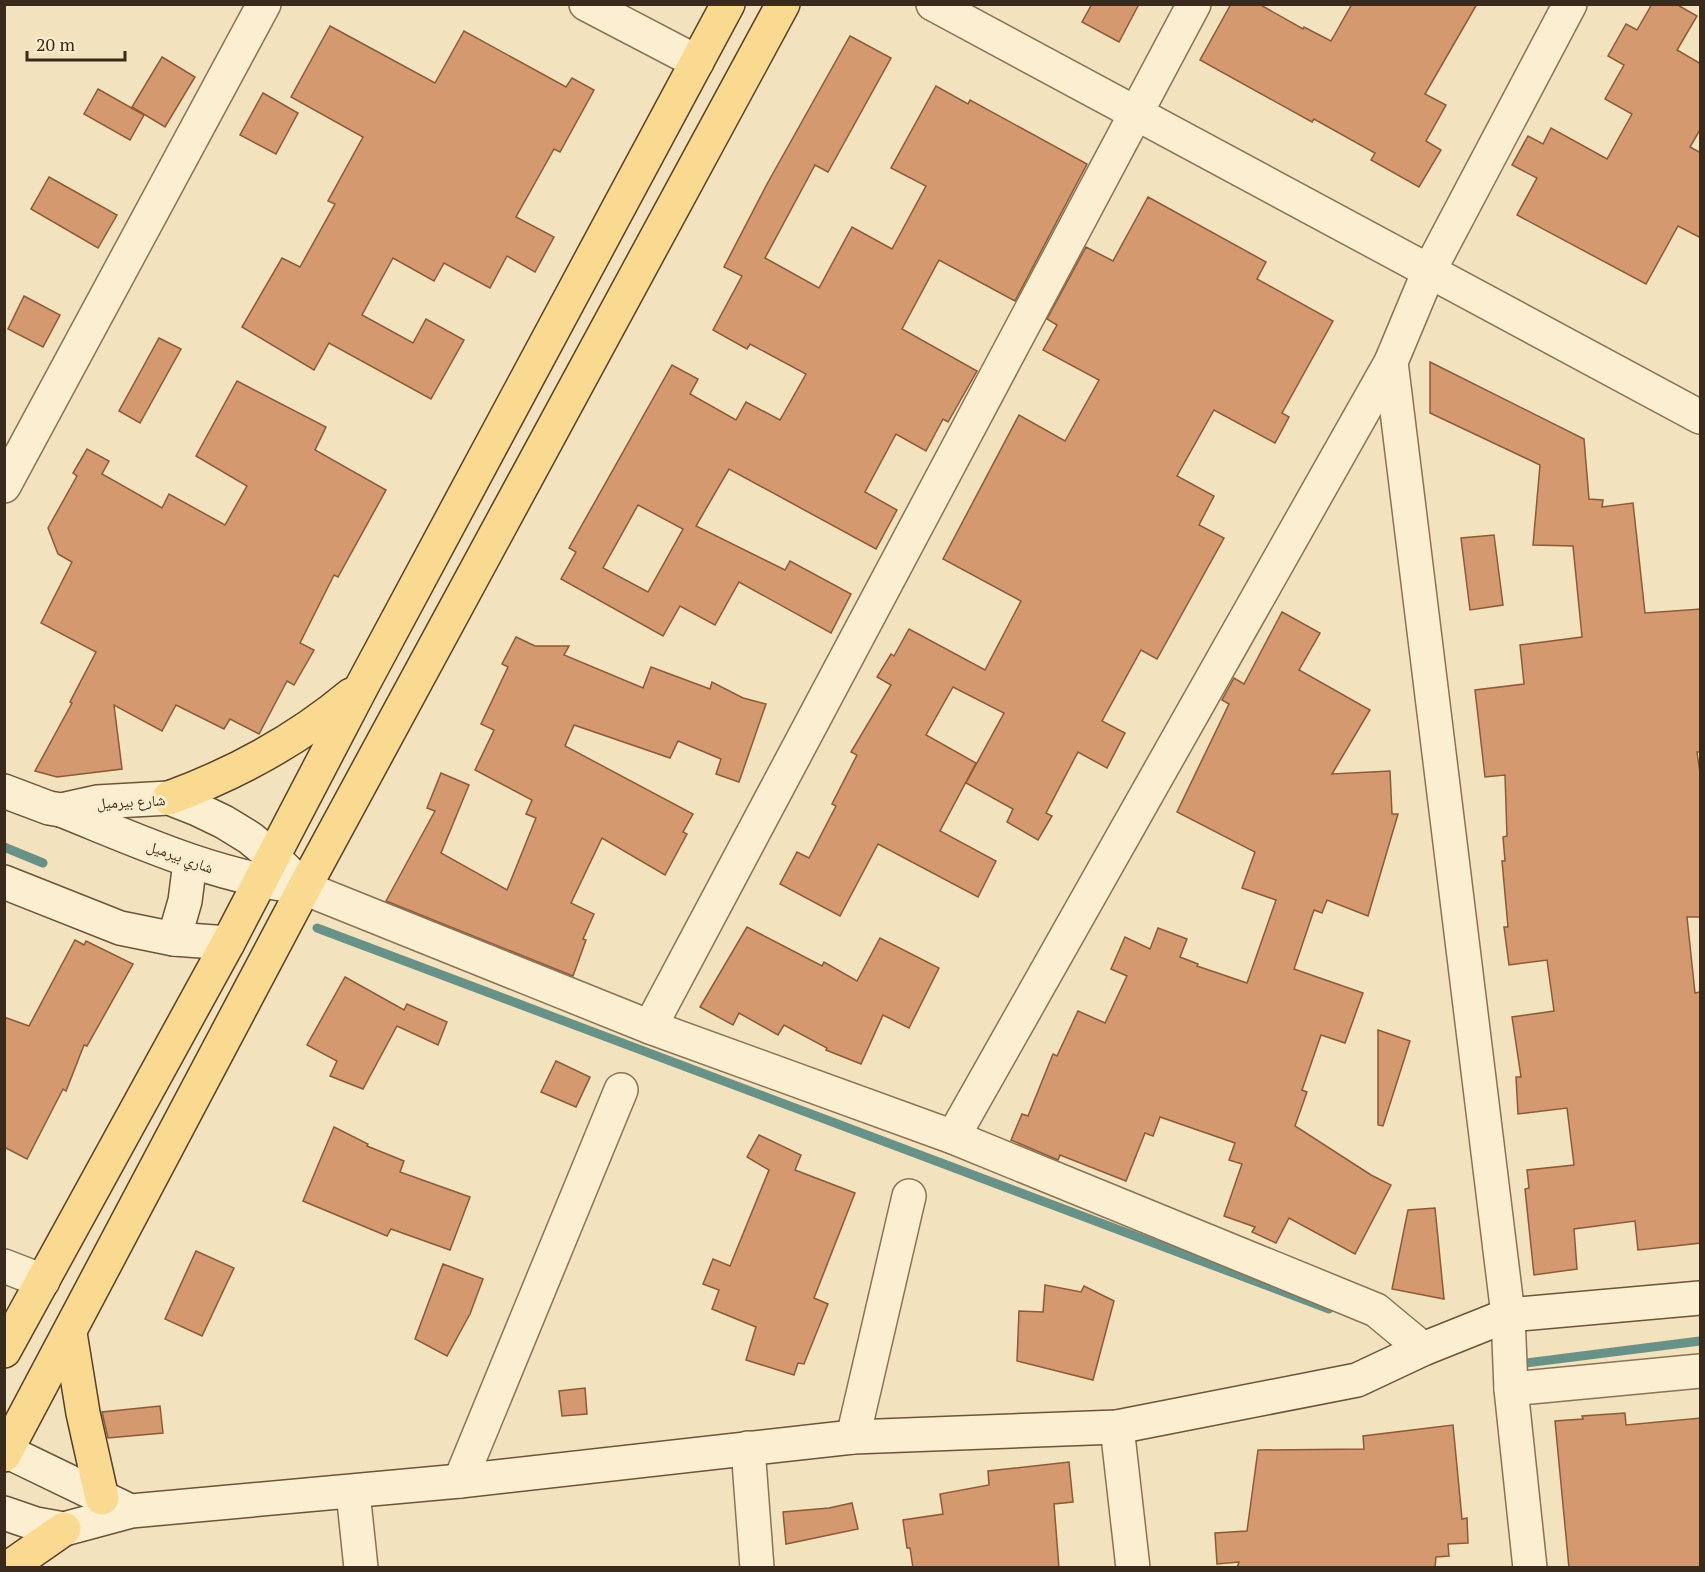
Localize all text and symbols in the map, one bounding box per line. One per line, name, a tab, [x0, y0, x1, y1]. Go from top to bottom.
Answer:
scale bar	[27, 24, 124, 62]
text: 20 m	[36, 32, 76, 56]
street label: شارع بيرميل	[96, 789, 166, 814]
street label: شاري بيرميل	[144, 835, 216, 880]

